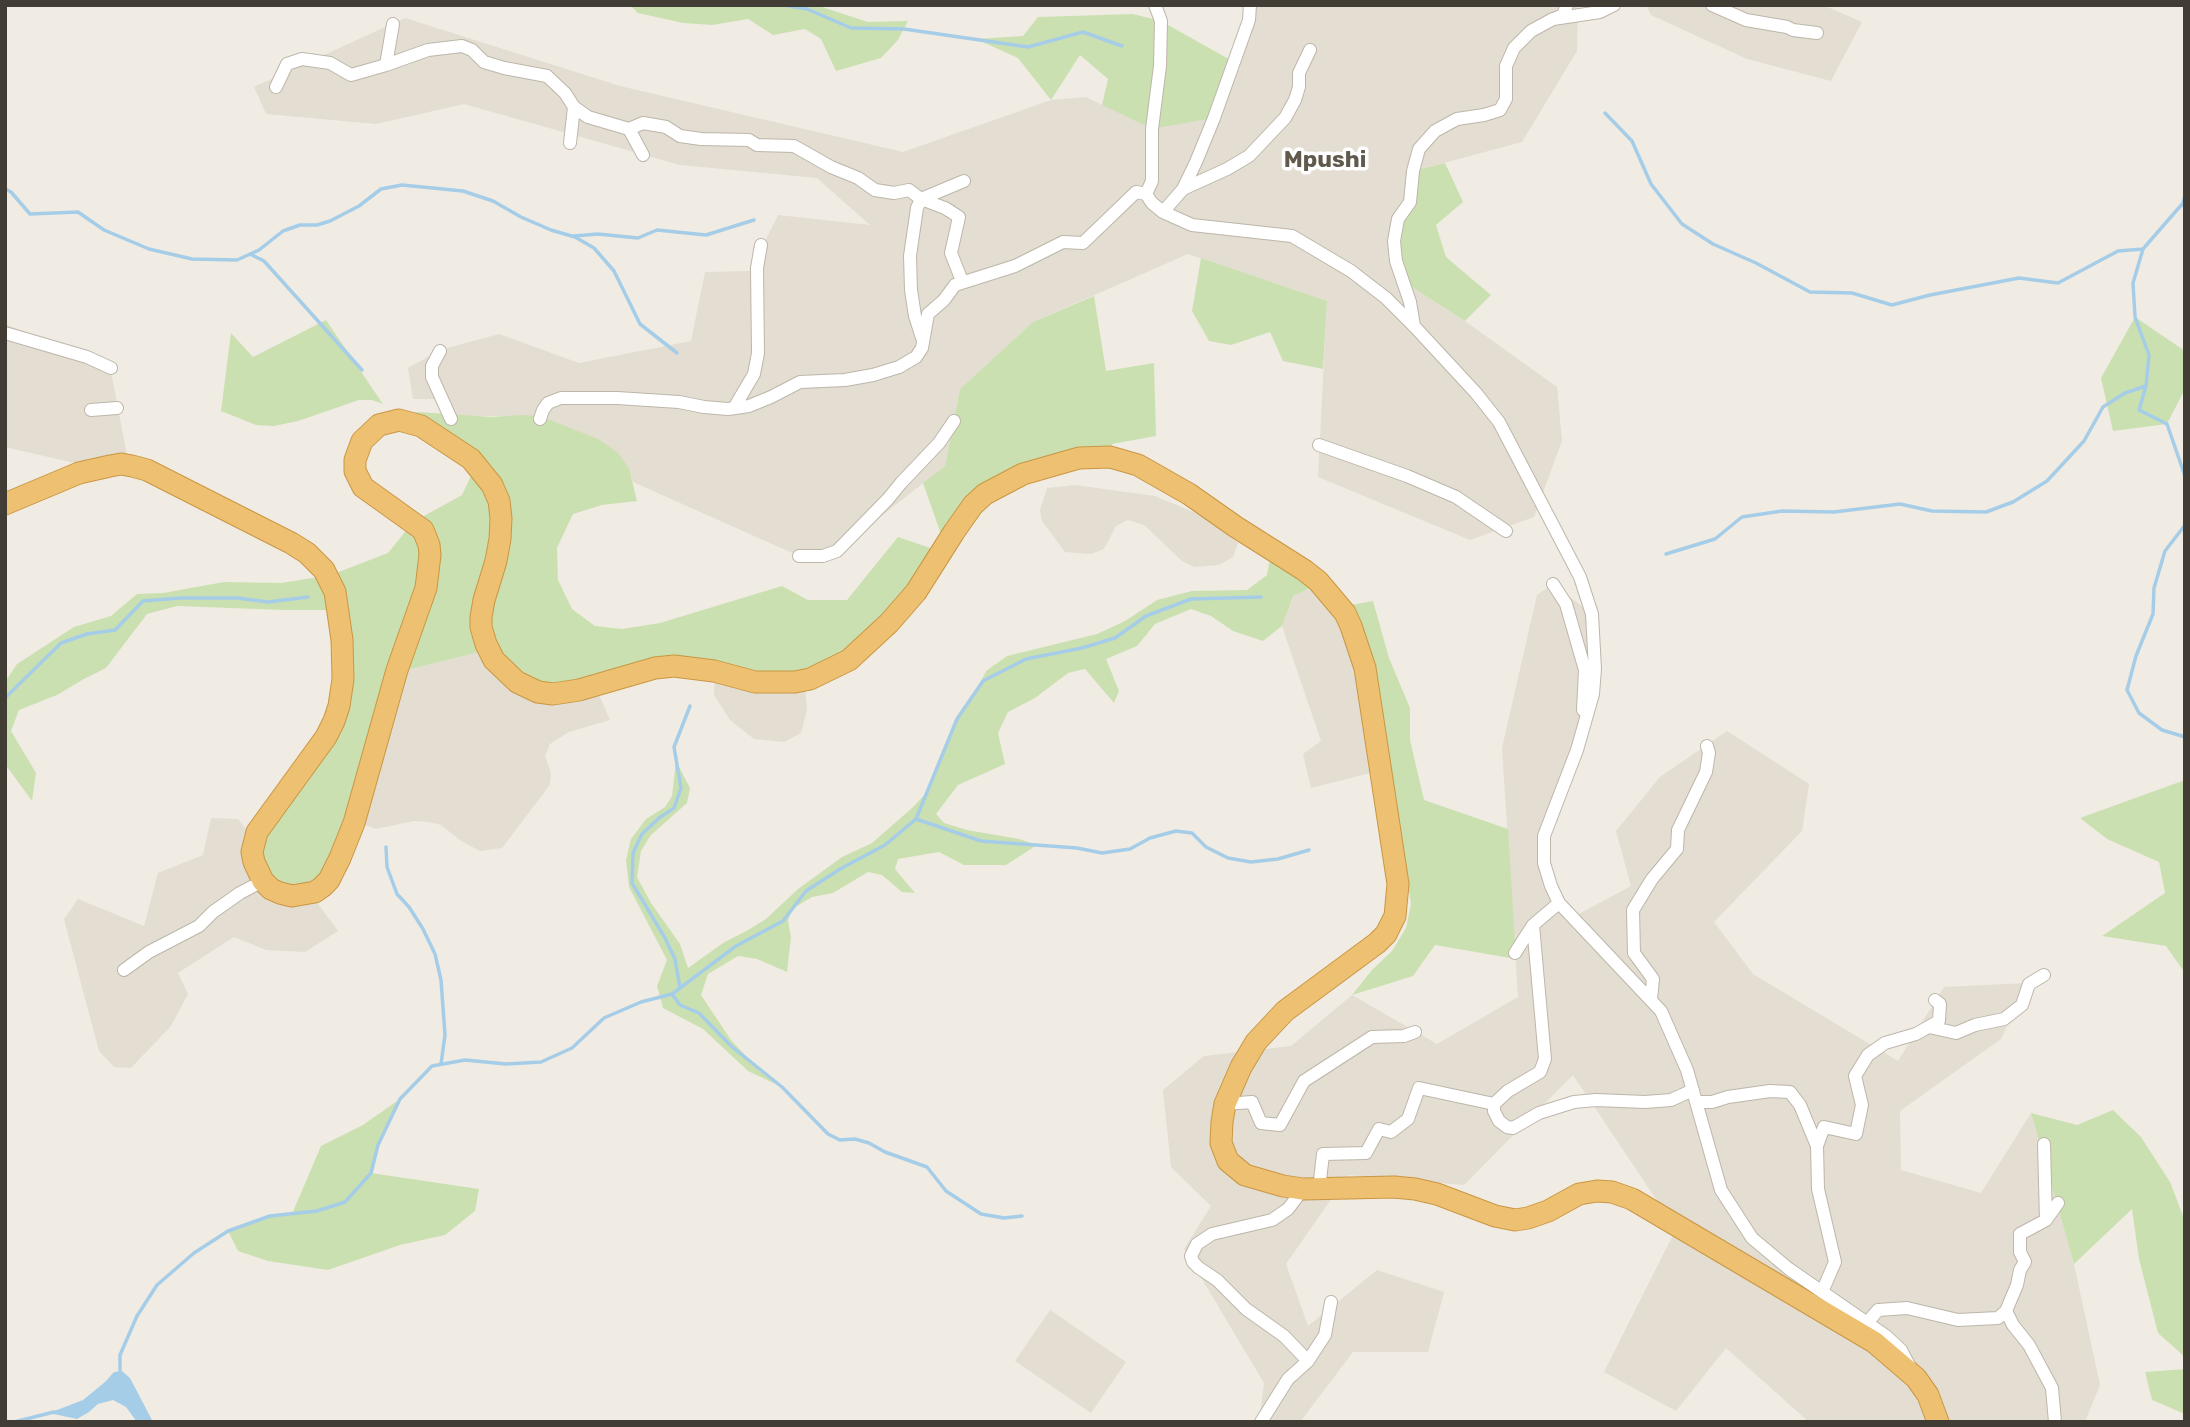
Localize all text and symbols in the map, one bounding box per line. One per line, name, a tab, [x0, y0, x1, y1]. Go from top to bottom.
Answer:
district label: Mpushi	[1284, 146, 1366, 174]

